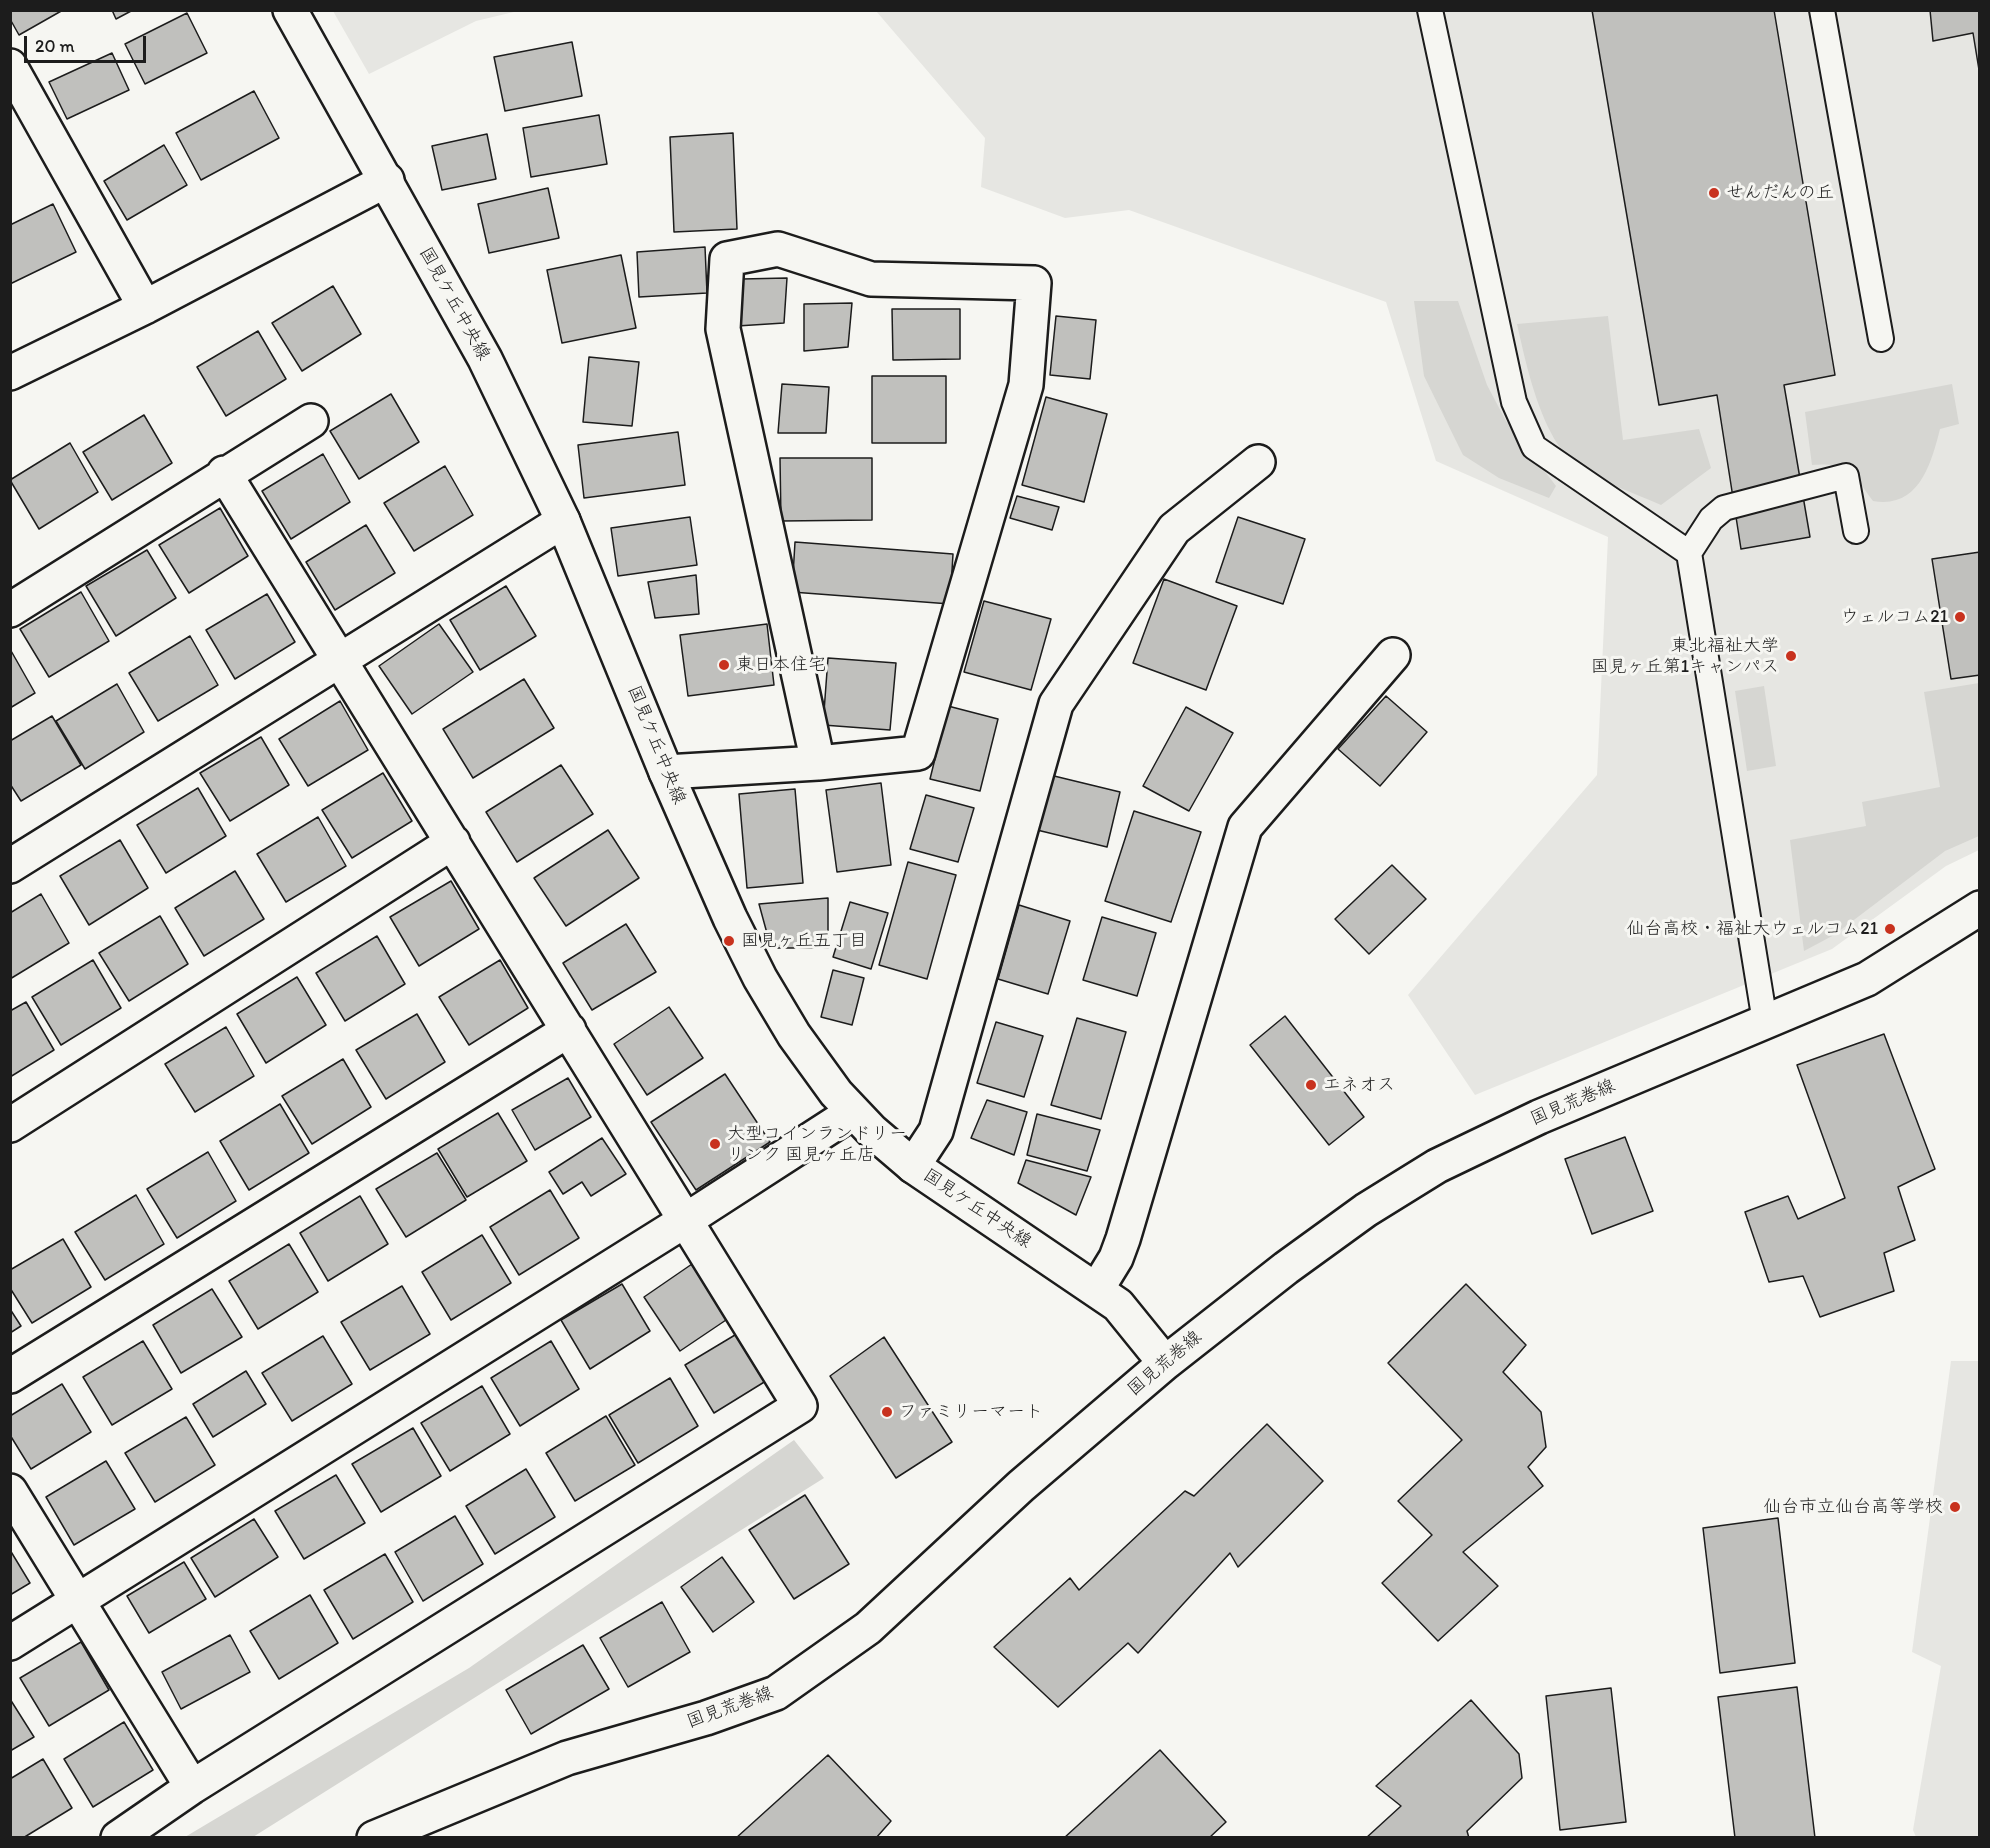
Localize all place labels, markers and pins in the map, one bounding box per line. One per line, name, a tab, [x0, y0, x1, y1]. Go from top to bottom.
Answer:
place label: せんだんの丘	[1726, 182, 1834, 204]
marker: せんだんの丘	[1707, 186, 1721, 200]
place label: ウェルコム21	[1840, 606, 1948, 628]
marker: ウェルコム21	[1953, 610, 1967, 624]
place label: 東北福祉大学 国見ヶ丘第1キャンパス	[1591, 635, 1779, 678]
marker: 東北福祉大学 国見ヶ丘第1キャンパス	[1784, 649, 1798, 663]
place label: 東日本住宅	[736, 654, 826, 676]
marker: 東日本住宅	[717, 658, 731, 672]
place label: 仙台高校・福祉大ウェルコム21	[1626, 918, 1878, 940]
marker: 仙台高校・福祉大ウェルコム21	[1883, 922, 1897, 936]
place label: 国見ヶ丘五丁目	[741, 930, 867, 952]
marker: 国見ヶ丘五丁目	[722, 934, 736, 948]
place label: エネオス	[1323, 1074, 1395, 1096]
marker: エネオス	[1304, 1078, 1318, 1092]
place label: 大型コインランドリー リンク 国見ヶ丘店	[727, 1123, 907, 1166]
marker: 大型コインランドリー リンク 国見ヶ丘店	[708, 1137, 722, 1151]
place label: ファミリーマート	[899, 1401, 1043, 1423]
marker: ファミリーマート	[880, 1405, 894, 1419]
place label: 仙台市立仙台高等学校	[1763, 1496, 1943, 1518]
marker: 仙台市立仙台高等学校	[1948, 1500, 1962, 1514]

